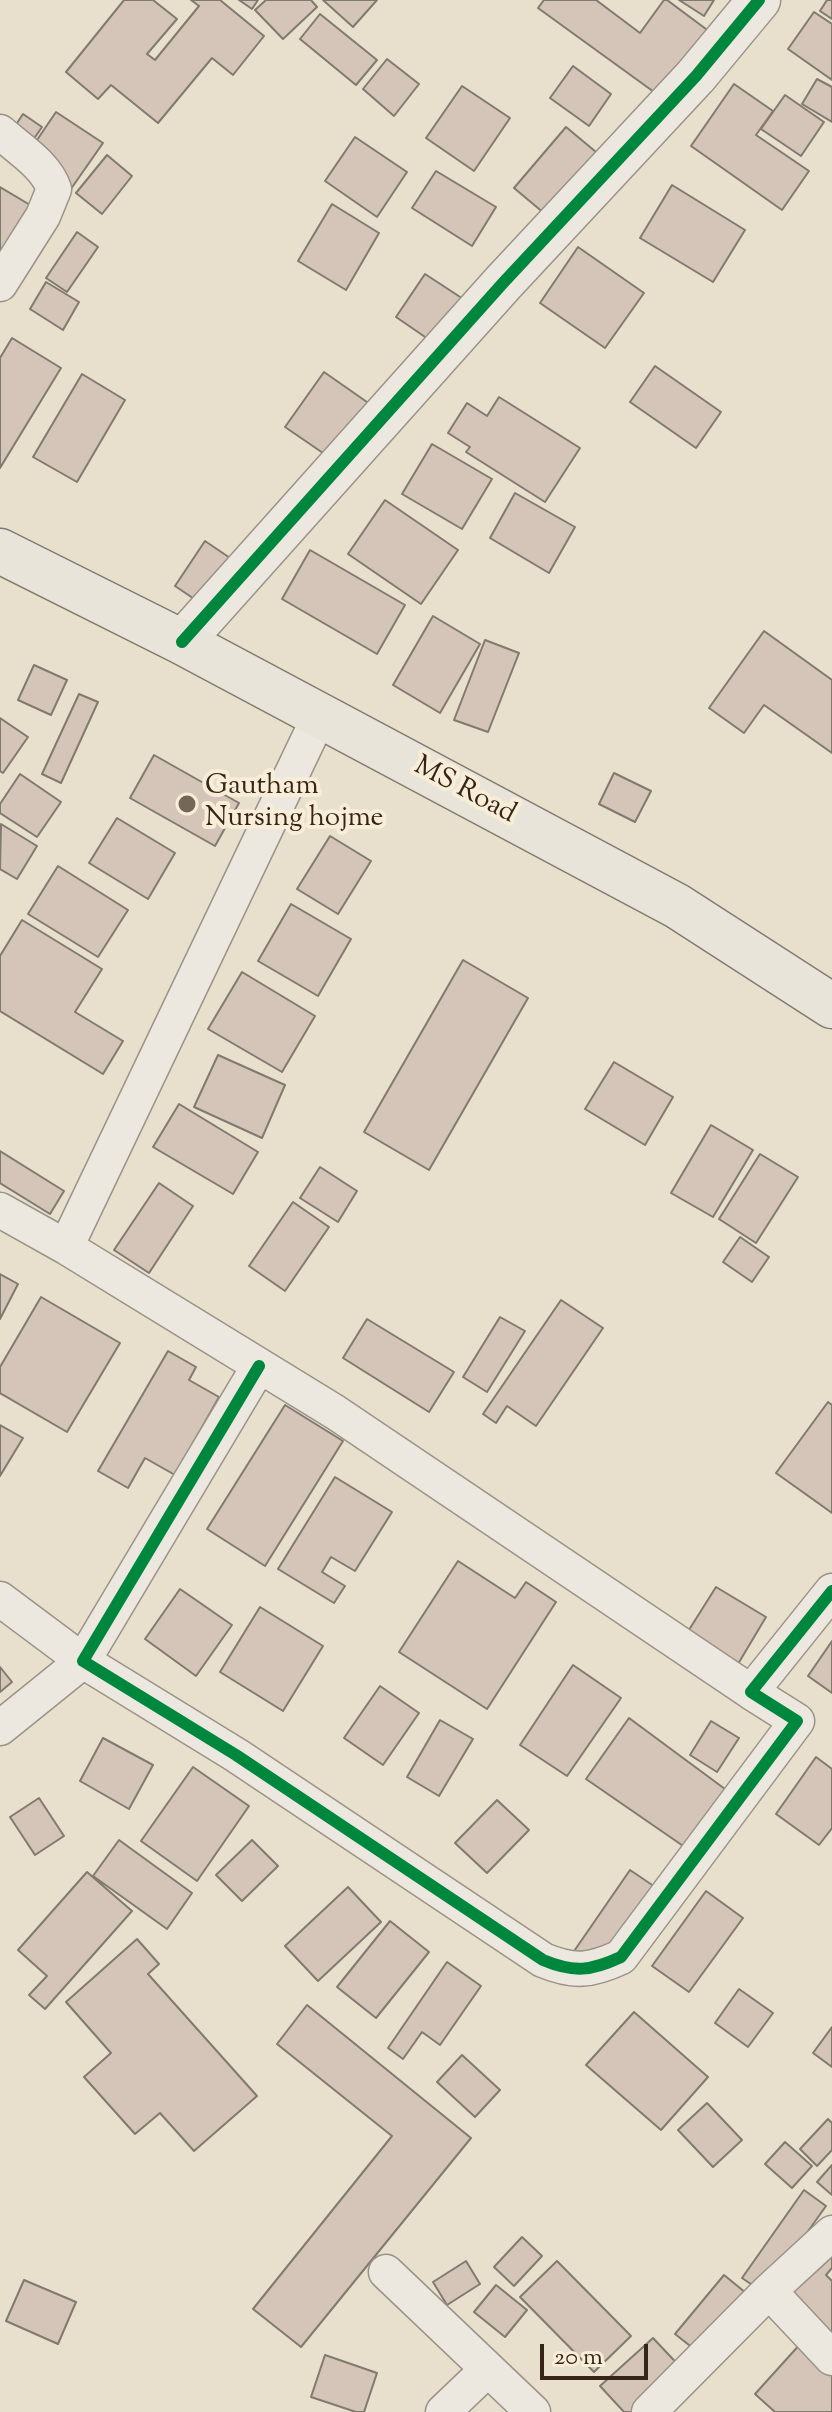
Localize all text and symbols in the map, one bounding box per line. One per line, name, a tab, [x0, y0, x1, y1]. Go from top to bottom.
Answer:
street label: MS Road	[407, 751, 521, 833]
place label: Gautham Nursing hojme	[205, 771, 384, 837]
marker: Gautham Nursing hojme	[176, 793, 198, 815]
scale bar	[544, 2328, 652, 2378]
text: 20 m	[554, 2341, 603, 2375]

